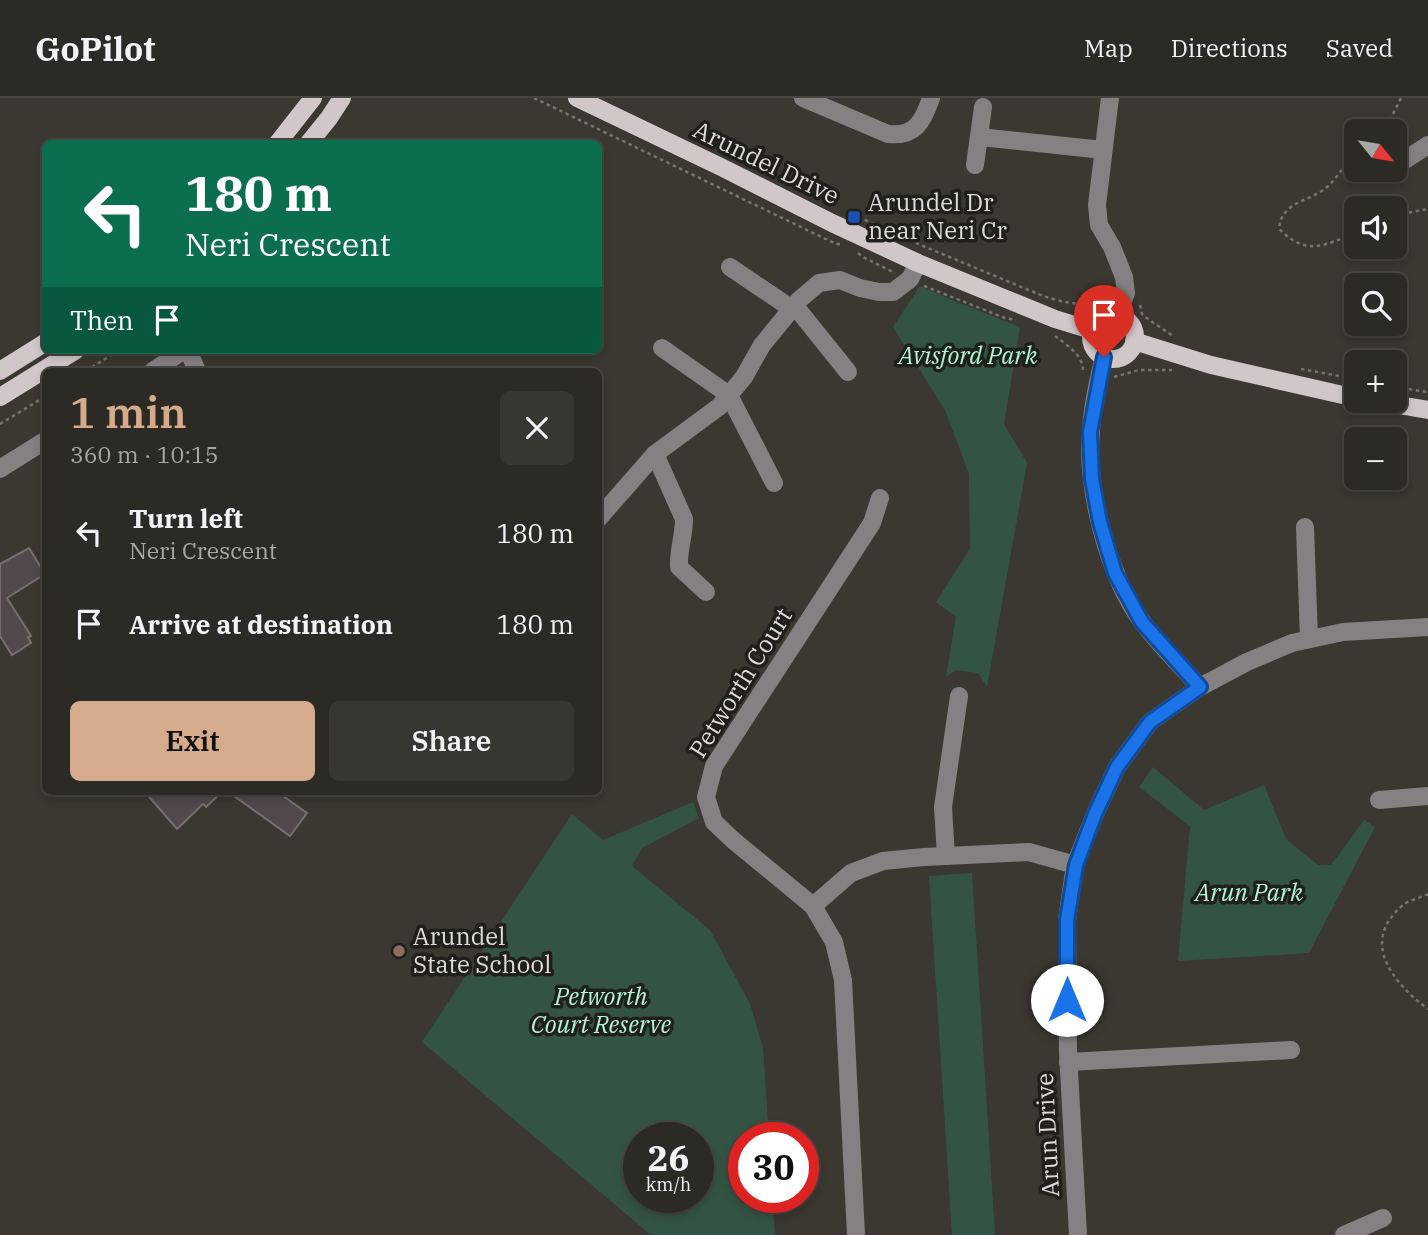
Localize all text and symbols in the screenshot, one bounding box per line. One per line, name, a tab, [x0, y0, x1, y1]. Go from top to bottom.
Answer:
text: GoPilot	[35, 27, 156, 70]
text: Map	[1084, 32, 1133, 64]
text: Directions	[1171, 32, 1288, 64]
text: Saved	[1326, 32, 1393, 64]
street label: Arundel Drive	[688, 113, 845, 211]
north arrow	[1344, 119, 1407, 182]
map controls	[1344, 119, 1407, 490]
text: 180 m	[185, 161, 332, 224]
icon: left	[70, 168, 161, 259]
place label: Arundel Dr near Neri Cr	[868, 186, 1007, 246]
button: sound	[1344, 196, 1407, 259]
marker: Arundel Dr near Neri Cr	[846, 209, 862, 225]
text: Neri Crescent	[185, 223, 391, 265]
button: search	[1344, 273, 1407, 336]
pin	[1074, 285, 1134, 357]
icon: arrive	[1085, 296, 1123, 334]
icon: arrive	[148, 301, 186, 339]
text: Then	[70, 303, 134, 337]
park label: Avisford Park	[897, 339, 1038, 371]
button: +	[1344, 350, 1407, 413]
text: 1 min	[70, 385, 187, 440]
button: close	[500, 391, 574, 465]
button: −	[1344, 427, 1407, 490]
text: 360 m · 10:15	[70, 439, 219, 469]
text: Turn left	[129, 501, 243, 535]
icon: left	[70, 514, 108, 552]
text: 180 m	[496, 516, 574, 550]
text: Neri Crescent	[129, 535, 277, 565]
street label: Petworth Court	[681, 602, 799, 763]
icon: arrive	[70, 605, 108, 643]
text: Arrive at destination	[129, 607, 393, 641]
text: 180 m	[496, 607, 574, 641]
button: Exit	[70, 701, 315, 781]
button: Share	[329, 701, 574, 781]
park label: Arun Park	[1193, 876, 1303, 908]
place label: Arundel State School	[413, 920, 551, 980]
marker: Arundel State School	[391, 943, 407, 959]
position arrow	[1030, 963, 1104, 1037]
park label: Petworth Court Reserve	[531, 980, 672, 1040]
street label: Arun Drive	[1028, 1072, 1066, 1198]
speed limit sign: 30	[728, 1122, 819, 1213]
text: 26	[647, 1135, 690, 1181]
text: km/h	[646, 1173, 691, 1196]

